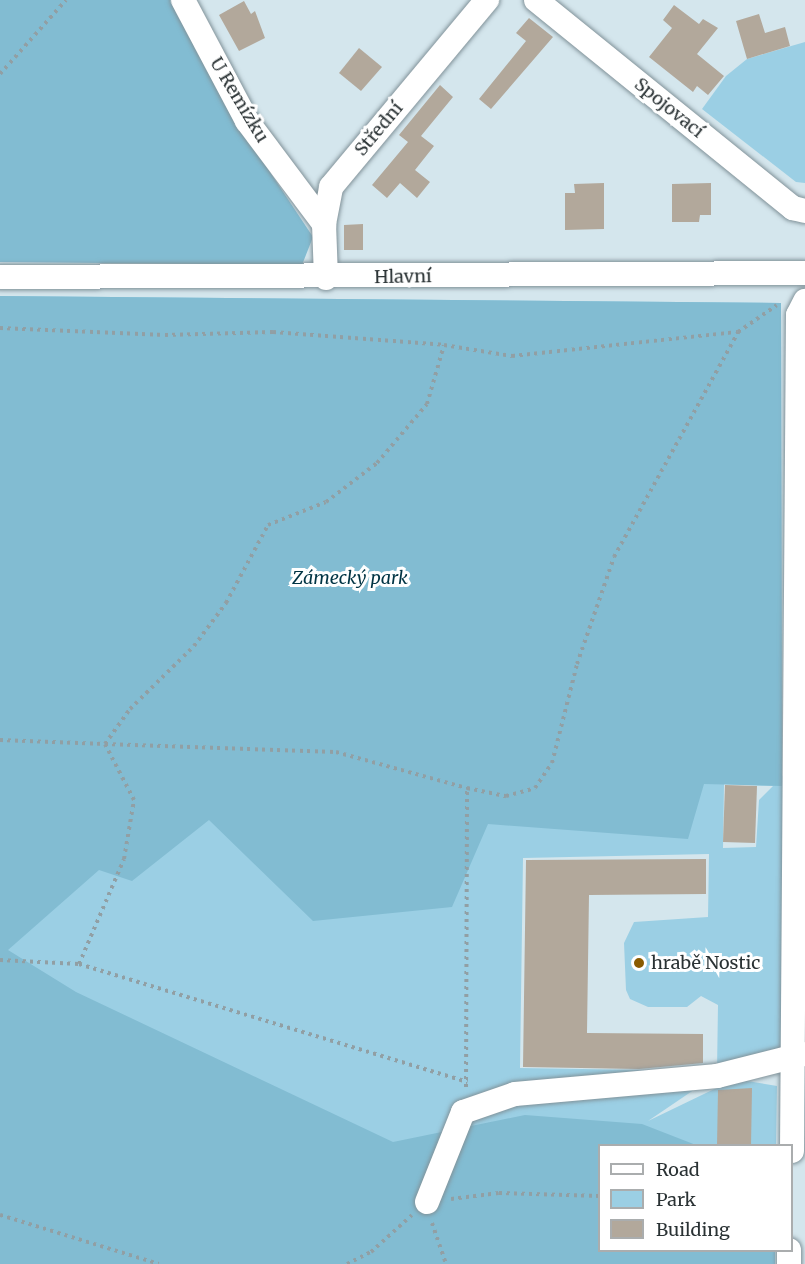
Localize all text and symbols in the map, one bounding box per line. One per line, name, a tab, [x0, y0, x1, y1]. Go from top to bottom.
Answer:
street label: U Remízku	[205, 54, 273, 146]
street label: Spojovací	[630, 73, 708, 143]
street label: Střední	[350, 98, 408, 160]
street label: Hlavní	[374, 266, 432, 288]
park label: Zámecký park	[292, 567, 408, 589]
place label: hrabě Nostic	[651, 952, 760, 974]
marker: hrabě Nostic	[632, 956, 646, 970]
legend	[598, 1144, 793, 1252]
text: Road	[656, 1158, 700, 1181]
text: Park	[656, 1188, 696, 1211]
text: Building	[656, 1218, 730, 1241]

